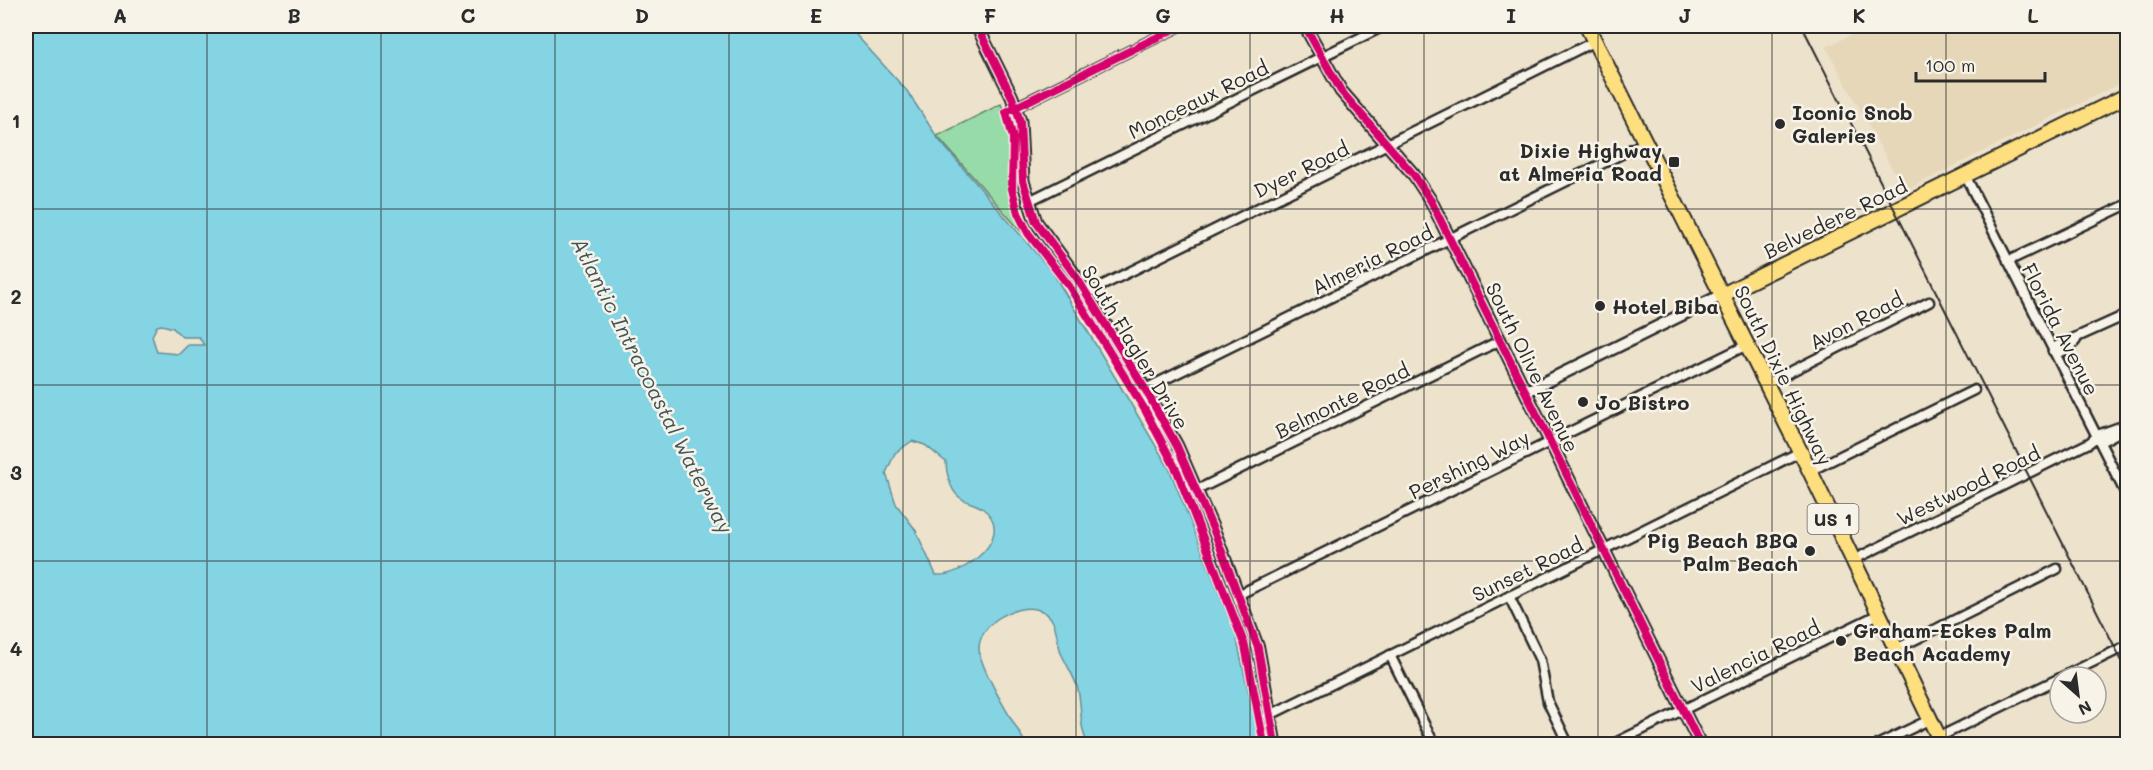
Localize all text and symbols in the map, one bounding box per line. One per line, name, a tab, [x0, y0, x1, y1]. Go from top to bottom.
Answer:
text: A	[113, 2, 127, 28]
text: B	[287, 2, 301, 28]
text: C	[461, 2, 476, 28]
text: D	[635, 2, 649, 28]
text: E	[810, 2, 822, 28]
text: F	[984, 2, 997, 28]
text: G	[1155, 2, 1171, 28]
text: H	[1329, 2, 1345, 28]
text: I	[1506, 2, 1516, 28]
text: J	[1678, 2, 1692, 28]
text: K	[1852, 2, 1866, 28]
text: L	[2027, 2, 2039, 28]
scale bar	[1916, 45, 2045, 83]
text: 100 m	[1925, 53, 1975, 77]
street label: Monceaux Road	[1124, 54, 1272, 144]
place label: Iconic Snob Galeries	[1792, 99, 1913, 148]
text: 1	[12, 107, 20, 133]
marker: Iconic Snob Galeries	[1773, 117, 1787, 131]
street label: Dyer Road	[1249, 135, 1353, 203]
place label: Dixie Highway at Almeria Road	[1499, 137, 1662, 186]
marker: Dixie Highway at Almeria Road	[1667, 155, 1681, 169]
street label: Belvedere Road	[1759, 172, 1911, 264]
street label: Almeria Road	[1307, 218, 1437, 300]
water label: Atlantic Intracoastal Waterway	[566, 232, 740, 538]
street label: Florida Avenue	[2017, 259, 2105, 399]
street label: South Flagler Drive	[1077, 260, 1195, 434]
street label: South Olive Avenue	[1481, 278, 1585, 456]
street label: South Dixie Highway	[1729, 281, 1839, 469]
text: 2	[10, 283, 22, 309]
street label: Avon Road	[1805, 285, 1907, 355]
place label: Hotel Biba	[1612, 293, 1719, 319]
marker: Hotel Biba	[1593, 299, 1607, 313]
street label: Belmonte Road	[1271, 356, 1413, 444]
place label: Jo Bistro	[1595, 389, 1689, 415]
marker: Jo Bistro	[1576, 395, 1590, 409]
street label: Pershing Way	[1404, 424, 1534, 504]
street label: Westwood Road	[1892, 439, 2044, 531]
text: 3	[10, 459, 22, 485]
road number: US 1	[1808, 504, 1858, 534]
place label: Pig Beach BBQ Palm Beach	[1647, 527, 1798, 576]
street label: Sunset Road	[1467, 531, 1587, 607]
marker: Pig Beach BBQ Palm Beach	[1803, 544, 1817, 558]
street label: Valencia Road	[1686, 614, 1824, 698]
place label: Graham-Eckes Palm Beach Academy	[1853, 617, 2051, 666]
marker: Graham-Eckes Palm Beach Academy	[1834, 634, 1848, 648]
text: 4	[10, 635, 23, 661]
north arrow	[2048, 665, 2108, 725]
text: N	[2075, 697, 2096, 721]

